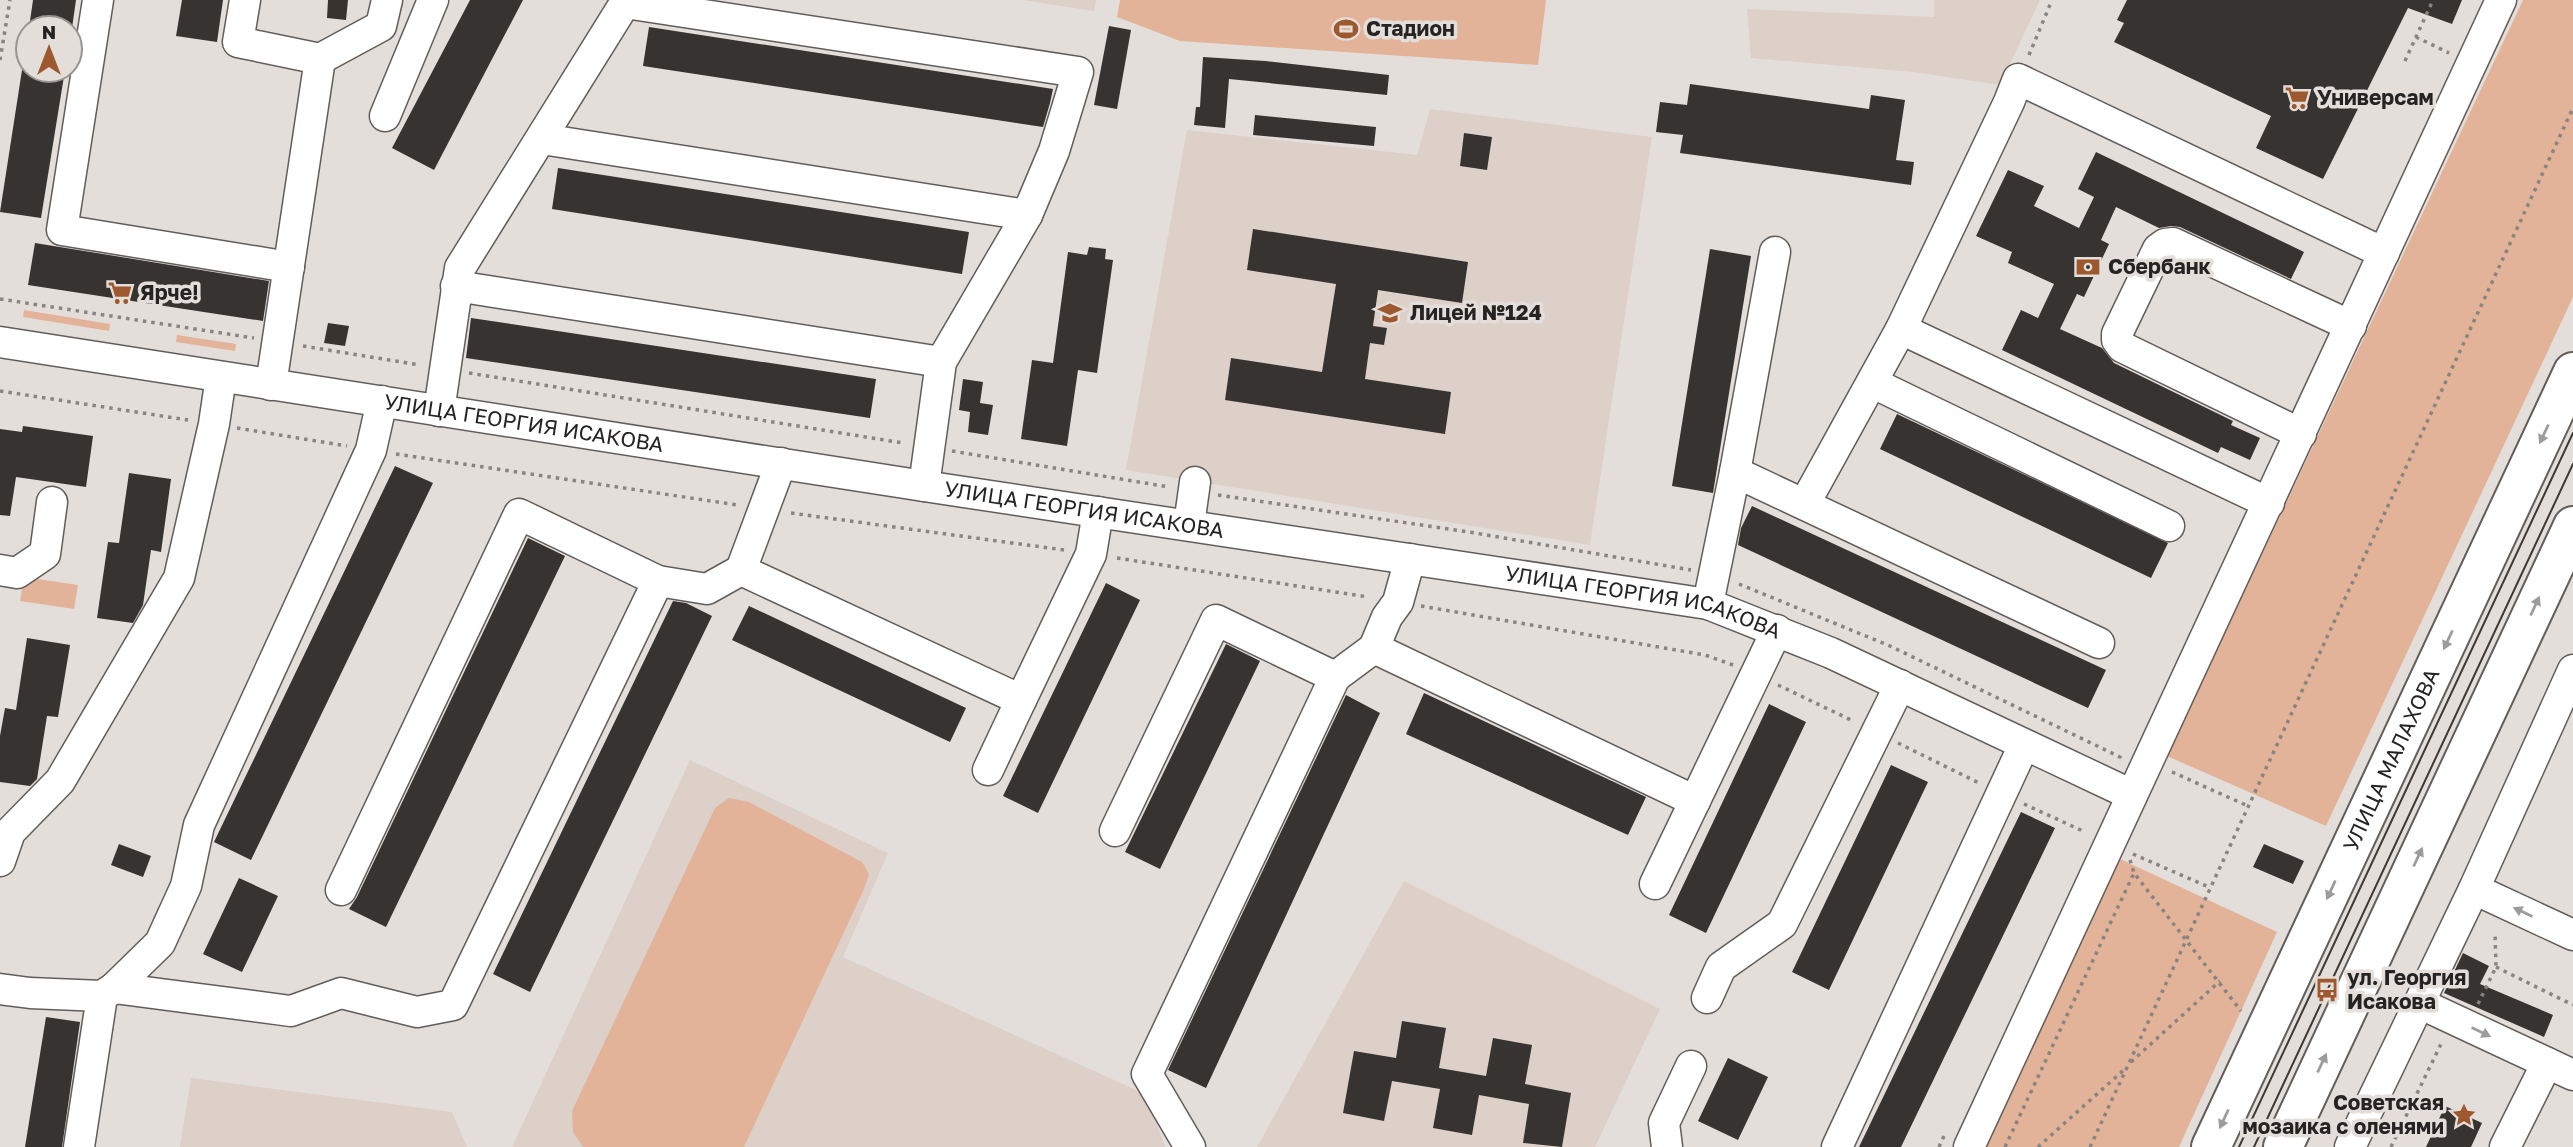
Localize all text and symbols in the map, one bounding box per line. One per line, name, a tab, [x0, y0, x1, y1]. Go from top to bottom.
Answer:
north arrow	[14, 14, 84, 84]
sports icon: Стадион	[1332, 15, 1360, 43]
place label: Стадион	[1366, 15, 1455, 41]
text: N	[42, 20, 56, 43]
supermarket icon: Универсам	[2283, 84, 2311, 112]
place label: Универсам	[2317, 84, 2434, 110]
bank icon: Сбербанк	[2074, 253, 2102, 281]
place label: Сбербанк	[2108, 253, 2211, 279]
supermarket icon: Ярче!	[106, 279, 134, 307]
place label: Ярче!	[140, 279, 199, 305]
school or university icon: Лицей №124	[1376, 299, 1404, 327]
place label: Лицей №124	[1410, 299, 1542, 325]
street label: УЛИЦА ГЕОРГИЯ ИСАКОВА	[382, 388, 665, 457]
one-way arrow	[2538, 424, 2550, 444]
street label: УЛИЦА ГЕОРГИЯ ИСАКОВА	[943, 475, 1226, 543]
street label: УЛИЦА ГЕОРГИЯ ИСАКОВА	[1503, 560, 1785, 644]
one-way arrow	[2530, 596, 2541, 616]
one-way arrow	[2442, 630, 2454, 650]
street label: УЛИЦА МАЛАХОВА	[2337, 664, 2445, 855]
one-way arrow	[2413, 847, 2424, 867]
one-way arrow	[2325, 880, 2337, 900]
one-way arrow	[2513, 906, 2534, 917]
place label: ул. Георгия Исакова	[2347, 964, 2466, 1014]
bus stop icon: ул. Георгия Исакова	[2313, 976, 2341, 1004]
one-way arrow	[2471, 1026, 2491, 1037]
one-way arrow	[2316, 1053, 2328, 1073]
place label: Советская мозаика с оленями	[2243, 1089, 2444, 1139]
place icon: Советская мозаика с оленями	[2450, 1101, 2478, 1129]
one-way arrow	[2218, 1108, 2229, 1129]

